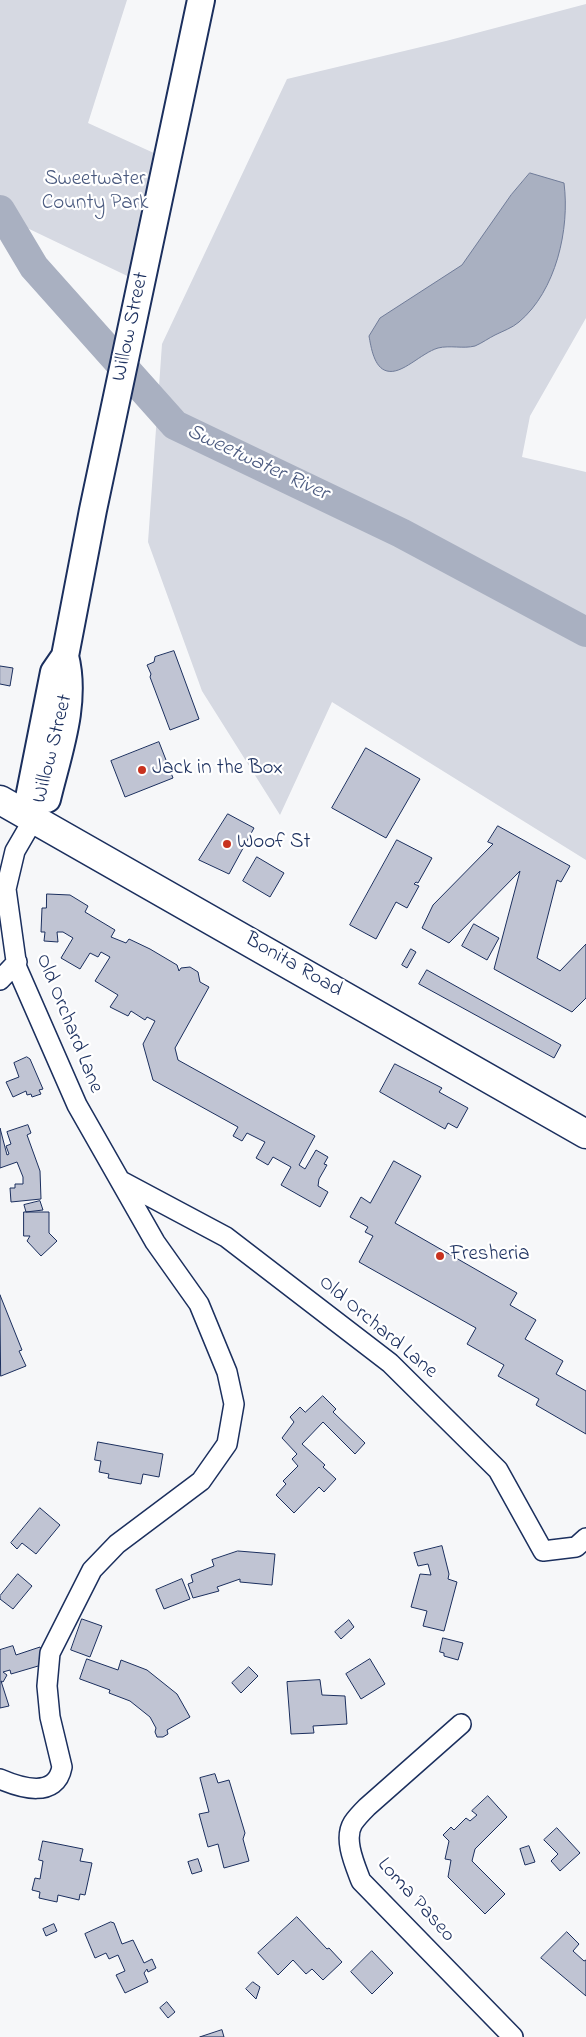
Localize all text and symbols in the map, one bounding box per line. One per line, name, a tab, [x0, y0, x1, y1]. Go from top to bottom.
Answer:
park label: Sweetwater County Park	[42, 168, 148, 218]
street label: Willow Street	[108, 270, 156, 384]
water label: Sweetwater River	[182, 420, 332, 508]
street label: Willow Street	[28, 692, 80, 806]
place label: Jack in the Box	[152, 757, 283, 783]
marker: Jack in the Box	[136, 764, 148, 776]
place label: Woof St	[237, 831, 311, 857]
marker: Woof St	[221, 838, 233, 850]
street label: Bonita Road	[240, 928, 346, 1004]
street label: Old Orchard Lane	[29, 951, 107, 1097]
place label: Fresheria	[450, 1243, 530, 1269]
marker: Fresheria	[434, 1250, 446, 1262]
street label: Old Orchard Lane	[312, 1271, 442, 1385]
street label: Loma Paseo	[371, 1854, 459, 1948]

